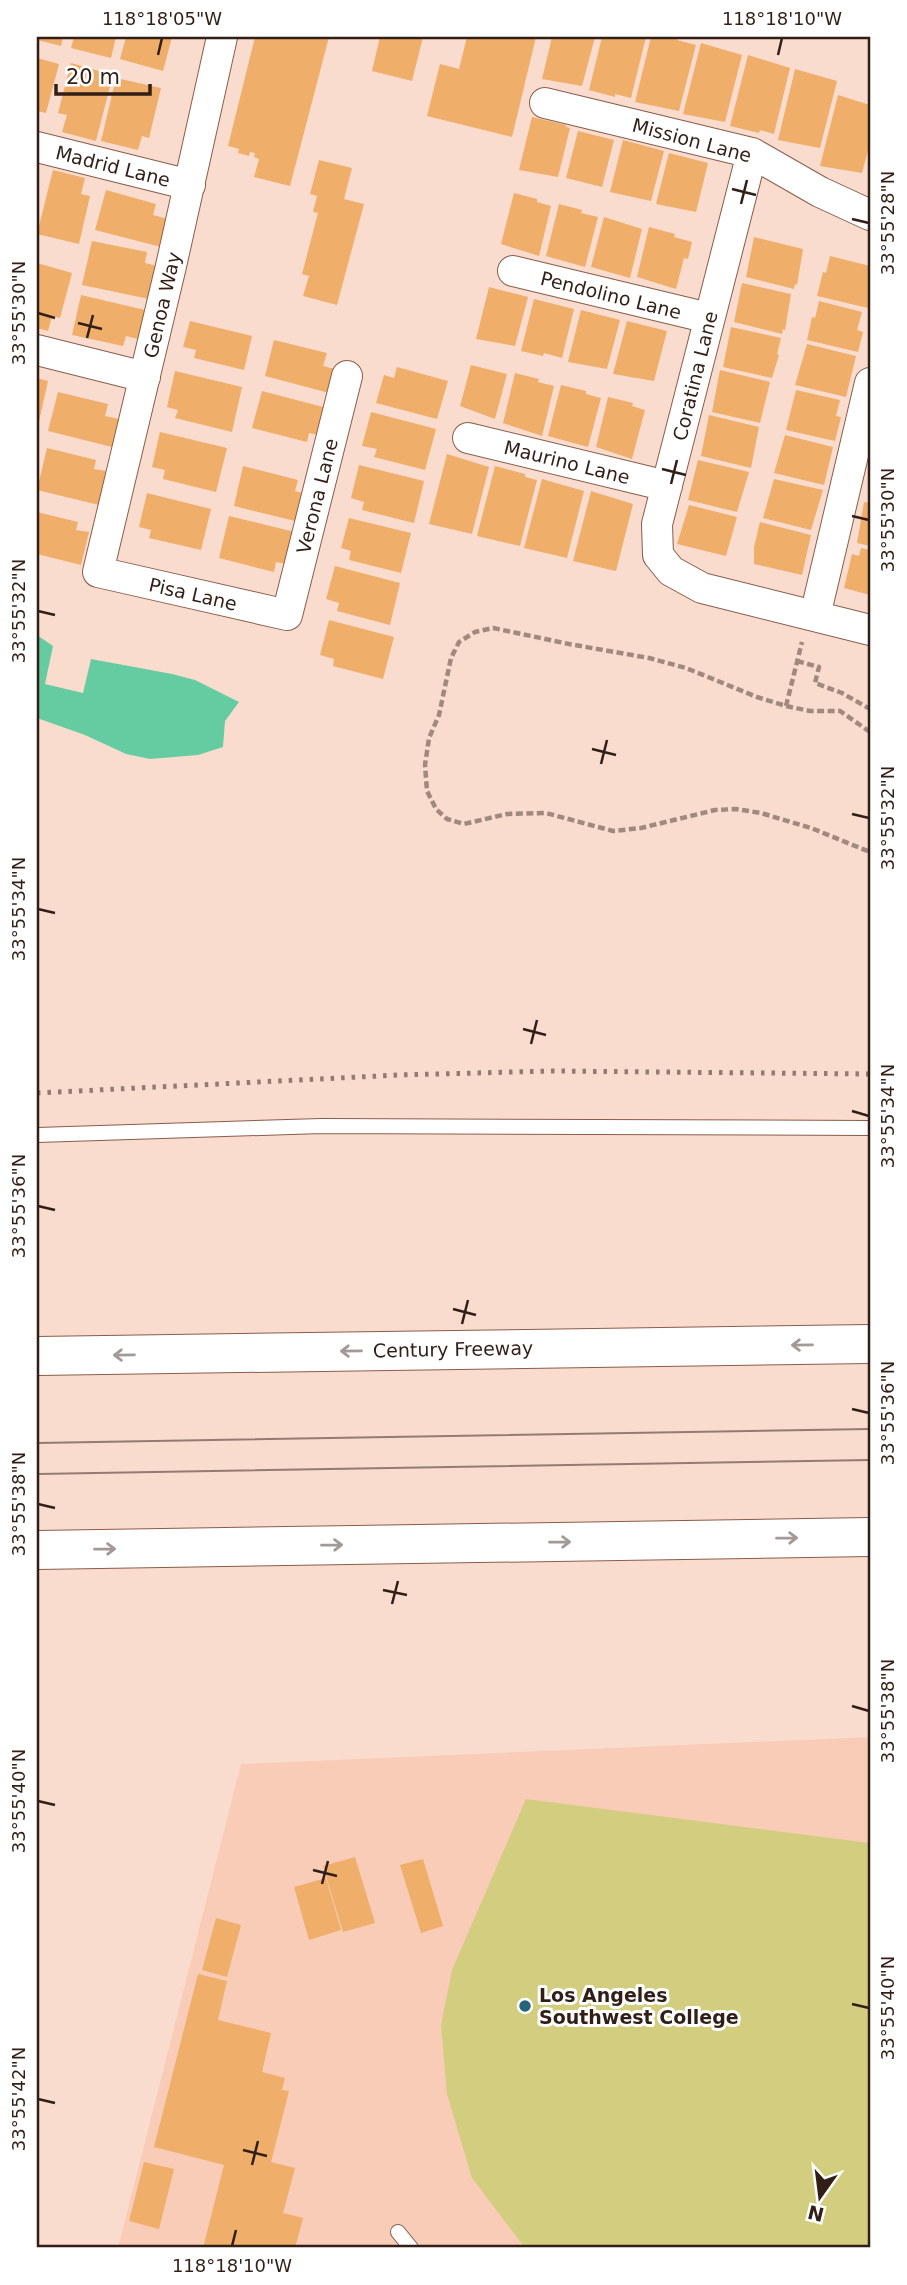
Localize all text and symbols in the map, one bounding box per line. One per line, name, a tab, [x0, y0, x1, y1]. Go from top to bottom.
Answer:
text: 118°18'05"W	[102, 8, 222, 29]
text: 118°18'10"W	[722, 8, 842, 29]
scale bar	[56, 52, 150, 96]
text: 20 m	[66, 65, 120, 89]
street label: Mission Lane	[630, 114, 754, 166]
street label: Madrid Lane	[53, 141, 173, 191]
text: 33°55'28"N	[877, 171, 898, 275]
street label: Genoa Way	[139, 250, 185, 360]
text: 33°55'30"N	[8, 261, 29, 365]
street label: Pendolino Lane	[538, 267, 684, 323]
street label: Coratina Lane	[668, 309, 722, 443]
street label: Verona Lane	[292, 436, 342, 556]
street label: Maurino Lane	[502, 436, 632, 488]
text: 33°55'30"N	[877, 468, 898, 572]
text: 33°55'32"N	[8, 559, 29, 663]
street label: Pisa Lane	[147, 573, 239, 615]
text: 33°55'32"N	[877, 766, 898, 870]
text: 33°55'34"N	[8, 857, 29, 961]
text: 33°55'34"N	[877, 1064, 898, 1168]
text: 33°55'36"N	[8, 1154, 29, 1258]
street label: Century Freeway	[373, 1337, 533, 1361]
one-way arrow	[791, 1338, 814, 1351]
one-way arrow	[340, 1344, 363, 1358]
one-way arrow	[113, 1348, 136, 1362]
text: 33°55'36"N	[877, 1361, 898, 1465]
text: 33°55'38"N	[8, 1452, 29, 1556]
one-way arrow	[776, 1531, 799, 1545]
one-way arrow	[548, 1535, 571, 1549]
one-way arrow	[321, 1538, 344, 1552]
one-way arrow	[93, 1542, 116, 1556]
text: 33°55'38"N	[877, 1659, 898, 1763]
text: 33°55'40"N	[8, 1749, 29, 1853]
text: 33°55'40"N	[877, 1956, 898, 2060]
place label: Los Angeles Southwest College	[539, 1984, 739, 2028]
marker: Los Angeles Southwest College	[517, 1998, 533, 2014]
text: 33°55'42"N	[8, 2047, 29, 2151]
north arrow	[785, 2162, 855, 2232]
text: N	[806, 2201, 826, 2226]
text: 118°18'10"W	[172, 2255, 292, 2276]

